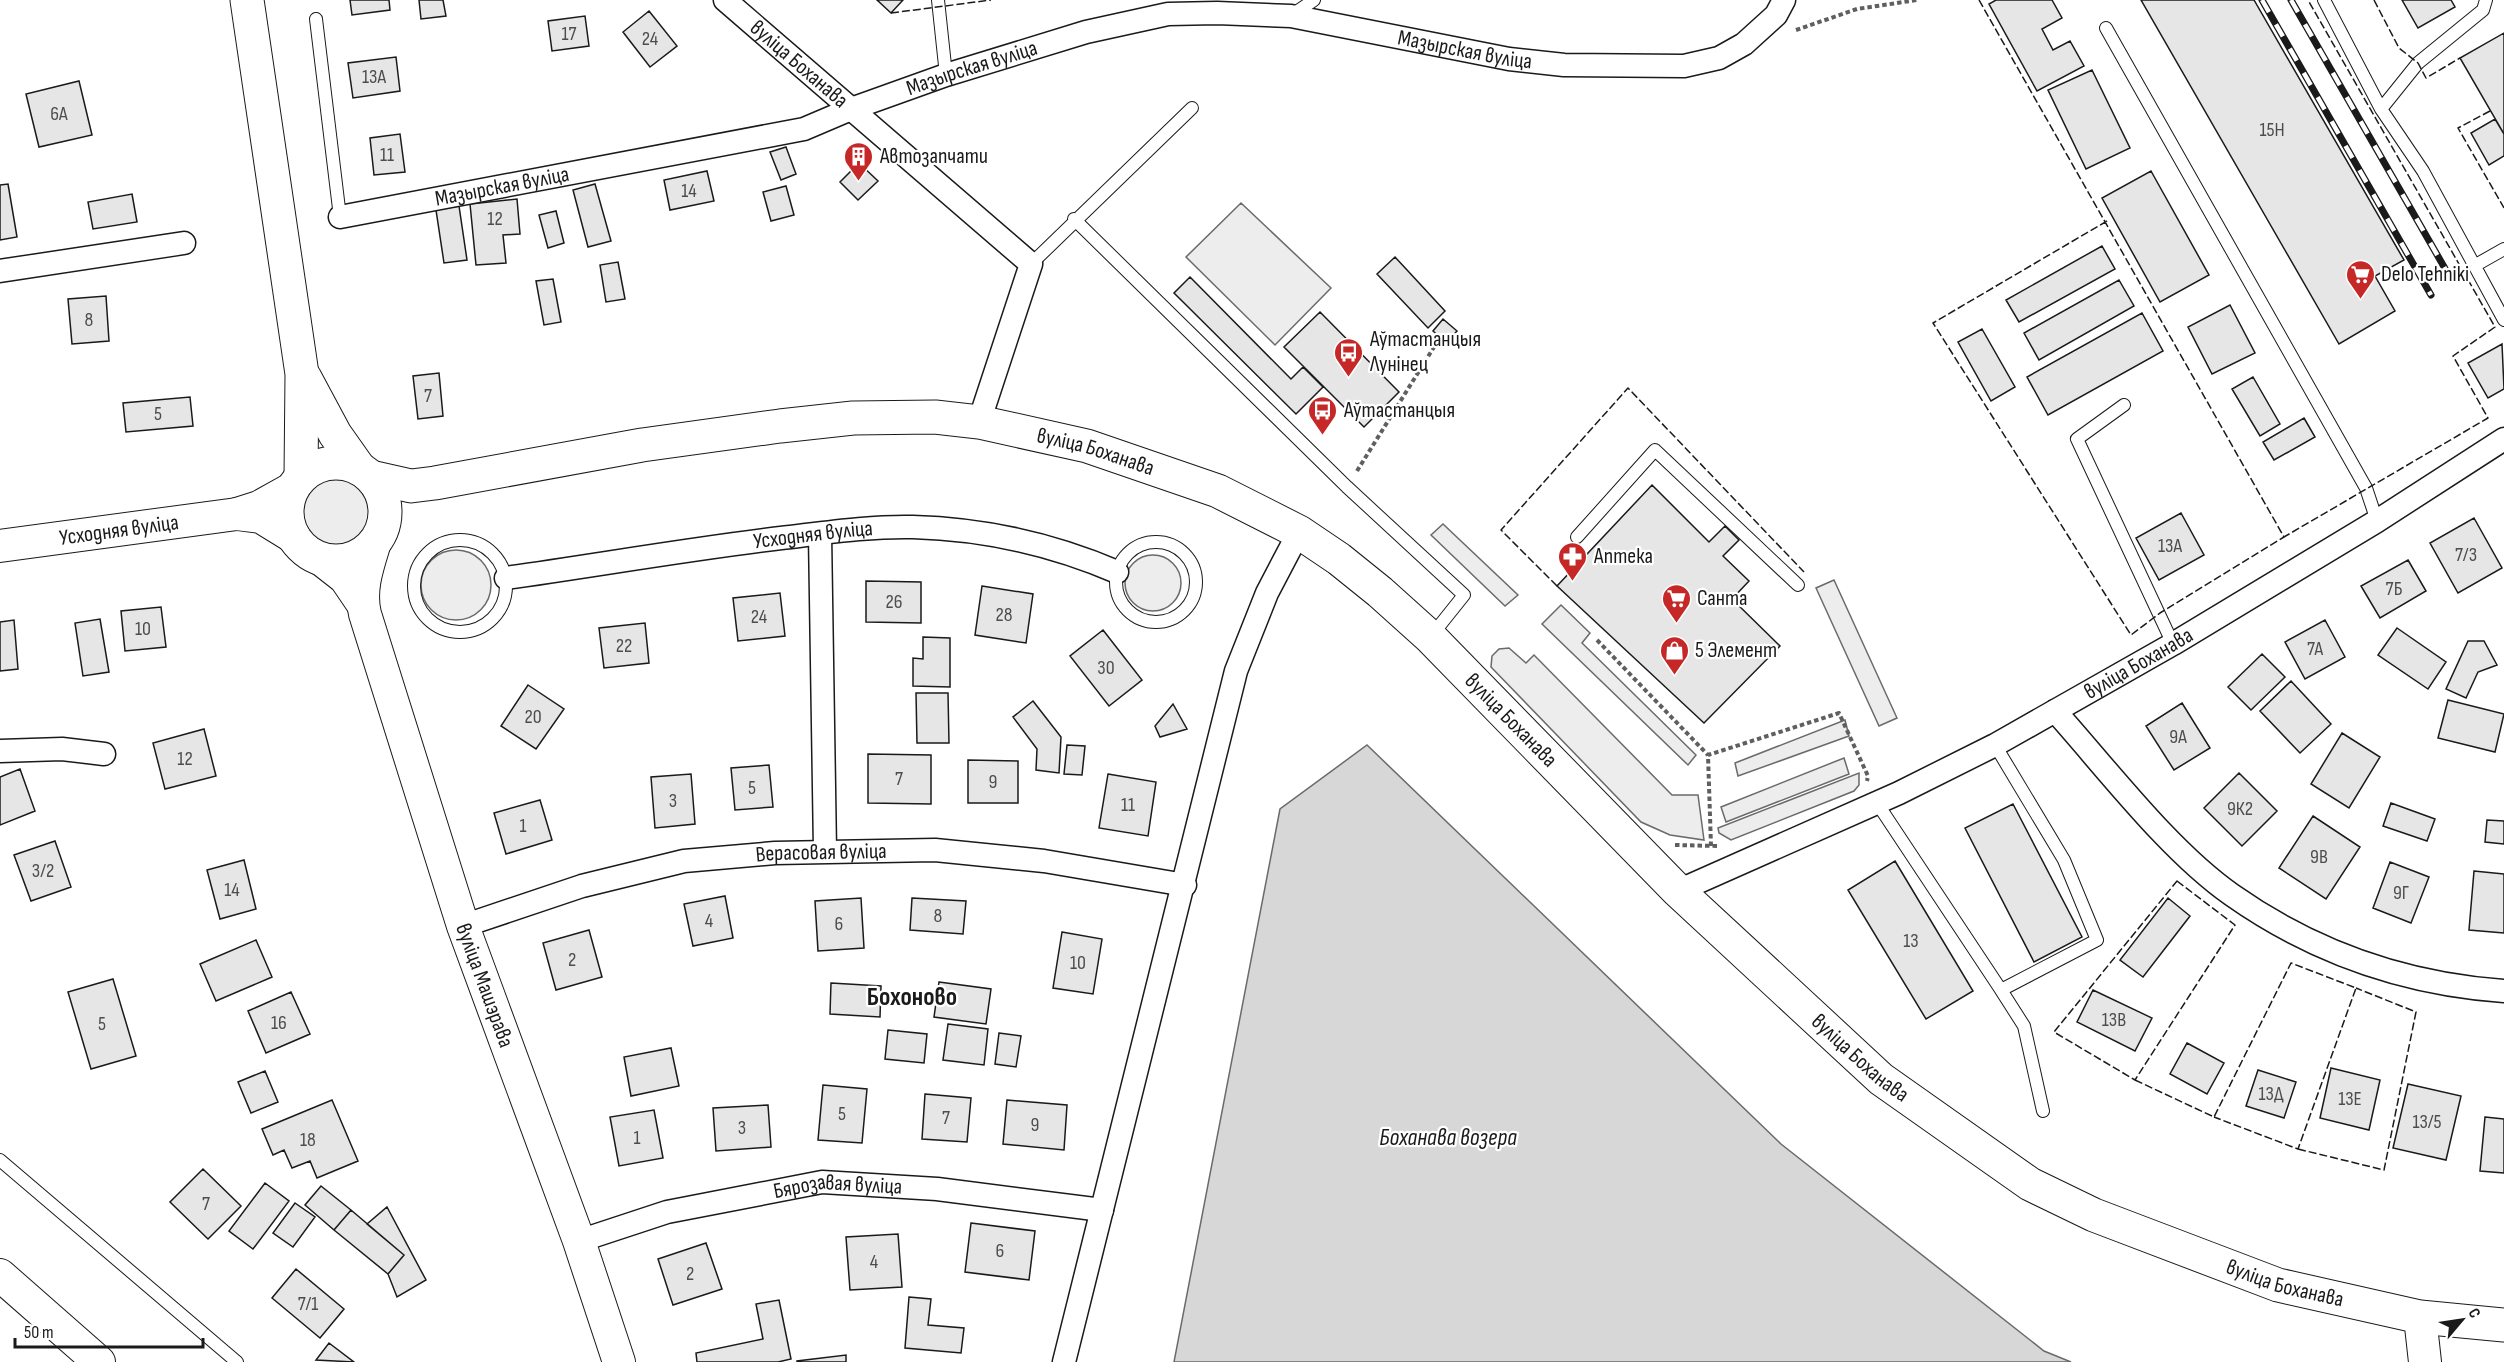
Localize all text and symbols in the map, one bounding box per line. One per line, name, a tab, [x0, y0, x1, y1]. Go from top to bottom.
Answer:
street label: вуліца Боханава	[745, 14, 854, 114]
house number: 17	[562, 22, 576, 46]
street label: Мазырская вуліца	[1396, 24, 1533, 75]
house number: 24	[642, 27, 658, 51]
street label: Мазырская вуліца	[903, 34, 1041, 102]
house number: 13А	[362, 65, 386, 89]
house number: 6А	[50, 102, 68, 126]
house number: 15Н	[2259, 118, 2285, 142]
building icon: Автозапчати	[843, 140, 875, 182]
house number: 11	[380, 143, 394, 167]
place label: Автозапчати	[879, 143, 988, 170]
street label: Мазырская вуліца	[433, 160, 571, 212]
house number: 14	[681, 179, 697, 203]
house number: 12	[487, 207, 503, 231]
supermarket icon: Delo Tehniki	[2344, 258, 2376, 300]
place label: Delo Tehniki	[2381, 261, 2469, 288]
house number: 8	[85, 308, 93, 332]
place label: Аўтастанцыя Лунінец	[1369, 326, 1481, 378]
bus stop icon: Аўтастанцыя Лунінец	[1333, 336, 1365, 378]
house number: 7	[424, 384, 432, 408]
bus stop icon: Аўтастанцыя	[1307, 394, 1339, 436]
place label: Аўтастанцыя	[1343, 397, 1455, 424]
house number: 5	[154, 402, 162, 426]
street label: вуліца Боханава	[1034, 422, 1158, 482]
street label: Усходняя вуліца	[58, 509, 180, 551]
street label: Усходняя вуліца	[752, 515, 874, 555]
house number: 13А	[2158, 534, 2182, 558]
pharmacy icon: Аптека	[1557, 540, 1589, 582]
place label: Аптека	[1593, 543, 1653, 570]
house number: 7/3	[2455, 543, 2477, 567]
house number: 7Б	[2386, 577, 2403, 601]
supermarket icon: Санта	[1660, 582, 1692, 624]
place label: Санта	[1697, 585, 1748, 612]
house number: 26	[886, 590, 903, 614]
house number: 28	[996, 603, 1013, 627]
house number: 24	[751, 605, 767, 629]
house number: 10	[135, 617, 151, 641]
street label: вуліца Боханава	[2079, 622, 2198, 705]
house number: 22	[616, 634, 632, 658]
shop icon: 5 Элемент	[1658, 634, 1690, 676]
place label: 5 Элемент	[1695, 637, 1777, 664]
house number: 7А	[2307, 637, 2324, 661]
house number: 30	[1097, 656, 1115, 680]
street label: вуліца Боханава	[1459, 667, 1563, 773]
house number: 20	[524, 705, 542, 729]
house number: 9А	[2169, 725, 2187, 749]
house number: 12	[177, 747, 193, 771]
house number: 7	[895, 767, 903, 791]
house number: 9	[989, 770, 997, 794]
house number: 5	[748, 776, 756, 800]
house number: 3	[669, 789, 677, 813]
house number: 11	[1121, 793, 1135, 817]
house number: 9К2	[2227, 797, 2253, 821]
house number: 1	[520, 814, 527, 838]
street label: Верасовая вуліца	[754, 837, 887, 868]
house number: 9В	[2310, 845, 2328, 869]
house number: 3/2	[32, 859, 54, 883]
house number: 14	[224, 878, 240, 902]
house number: 9Г	[2393, 881, 2409, 905]
house number: 8	[934, 904, 942, 928]
house number: 4	[705, 909, 713, 933]
house number: 6	[835, 912, 843, 936]
street label: вуліца Машэрава	[450, 920, 520, 1051]
house number: 13	[1903, 929, 1919, 953]
house number: 2	[568, 948, 576, 972]
house number: 10	[1070, 951, 1086, 975]
district label: Бохоново	[867, 982, 957, 1013]
street label: вуліца Боханава	[1806, 1008, 1914, 1108]
house number: 13В	[2102, 1008, 2126, 1032]
house number: 16	[271, 1011, 287, 1035]
house number: 5	[98, 1012, 106, 1036]
house number: 13Д	[2259, 1082, 2284, 1106]
house number: 13Е	[2338, 1087, 2362, 1111]
house number: 5	[838, 1102, 846, 1126]
house number: 7	[942, 1106, 950, 1130]
house number: 13/5	[2412, 1110, 2442, 1134]
house number: 9	[1031, 1113, 1039, 1137]
house number: 3	[738, 1116, 746, 1140]
water label: Боханава возера	[1379, 1123, 1517, 1152]
house number: 1	[634, 1126, 641, 1150]
house number: 18	[300, 1128, 316, 1152]
street label: Бярозавая вуліца	[771, 1168, 903, 1205]
house number: 7	[202, 1192, 210, 1216]
house number: 6	[996, 1239, 1004, 1263]
house number: 4	[870, 1250, 878, 1274]
street label: вуліца Боханава	[2222, 1253, 2346, 1313]
house number: 2	[686, 1262, 694, 1286]
north arrow	[2432, 1290, 2492, 1350]
house number: 7/1	[298, 1292, 318, 1316]
text: С	[2464, 1305, 2484, 1322]
scale bar	[15, 1311, 202, 1349]
text: 50 m	[24, 1322, 54, 1343]

